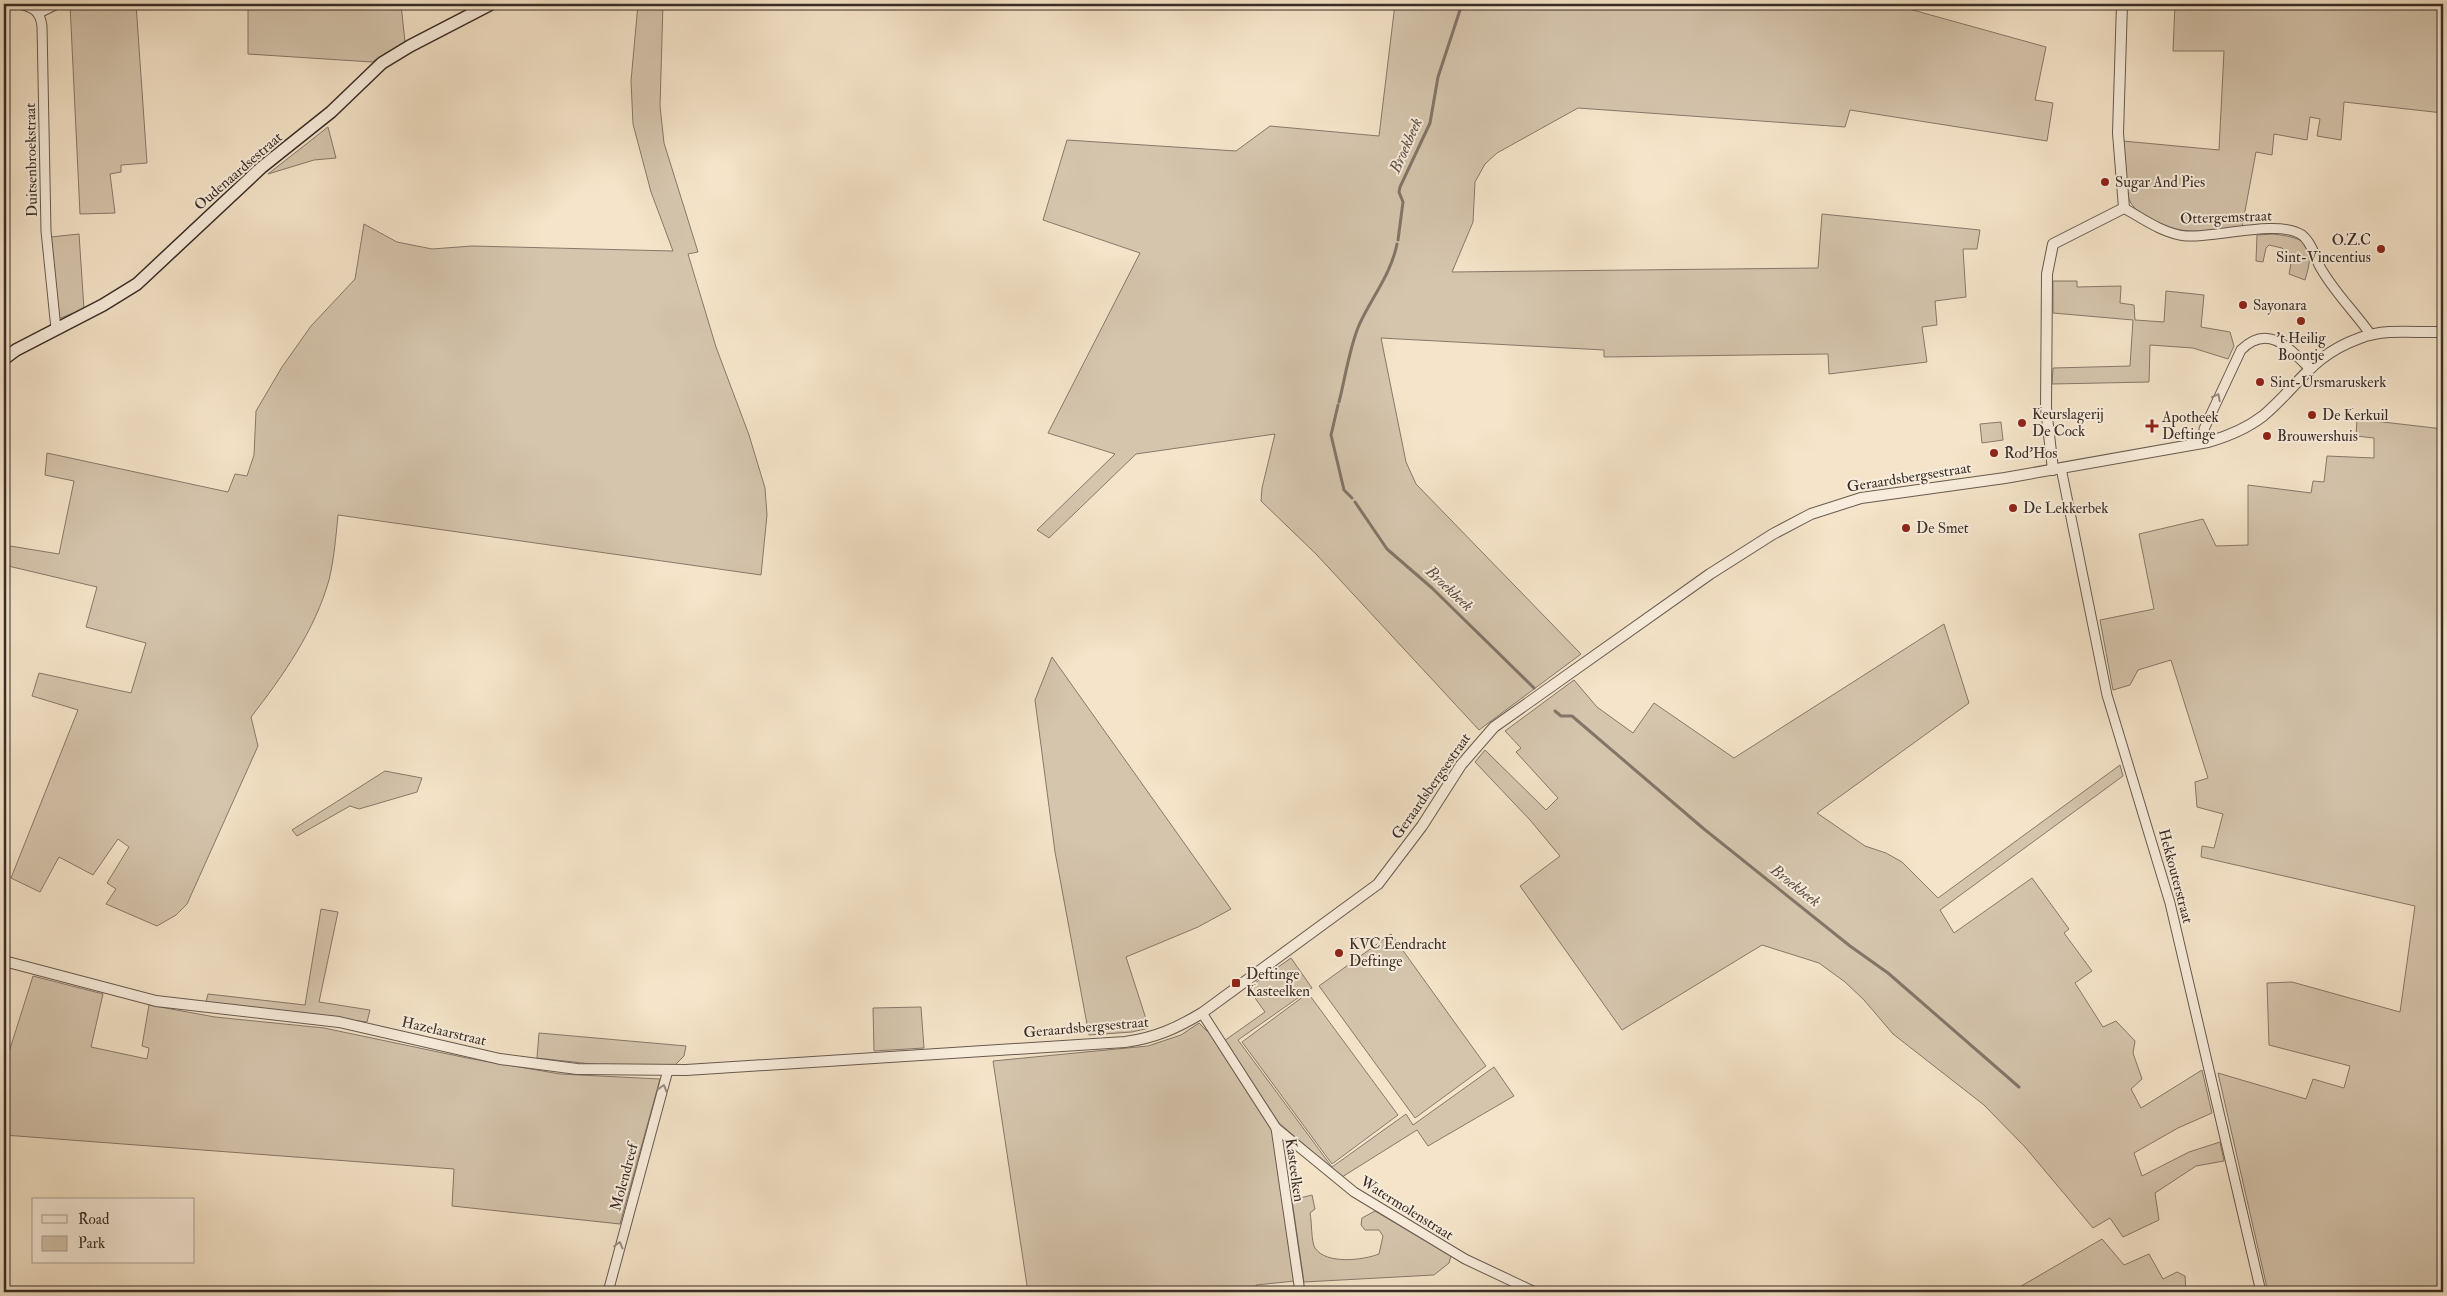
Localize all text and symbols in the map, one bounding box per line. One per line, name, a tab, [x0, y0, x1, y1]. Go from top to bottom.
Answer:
street label: Duitsenbroekstraat	[21, 103, 42, 217]
water label: Broekbeek	[1385, 114, 1427, 177]
street label: Oudenaardsestraat	[190, 128, 286, 215]
place label: Sugar And Pies	[2115, 173, 2205, 192]
marker: Sugar And Pies	[2099, 176, 2111, 188]
street label: Ottergemstraat	[2180, 206, 2272, 229]
place label: O.Z.C Sint-Vincentius	[2276, 231, 2371, 267]
marker: O.Z.C Sint-Vincentius	[2375, 243, 2387, 255]
place label: Sayonara	[2253, 296, 2308, 315]
marker: Sayonara	[2237, 299, 2249, 311]
marker: 't Heilig Boontje	[2295, 315, 2307, 327]
place label: 't Heilig Boontje	[2276, 329, 2326, 365]
place label: Sint-Ursmaruskerk	[2270, 373, 2386, 392]
marker: Sint-Ursmaruskerk	[2254, 376, 2266, 388]
one-way arrow	[2211, 394, 2221, 403]
place label: Keurslagerij De Cock	[2032, 405, 2104, 441]
place label: De Kerkuil	[2322, 406, 2389, 425]
place label: Apotheek Deftinge	[2161, 408, 2219, 444]
marker: De Kerkuil	[2306, 409, 2318, 421]
marker: Keurslagerij De Cock	[2016, 417, 2028, 429]
marker: Apotheek Deftinge	[2146, 420, 2158, 432]
place label: Brouwershuis	[2277, 427, 2358, 446]
marker: Brouwershuis	[2261, 430, 2273, 442]
place label: Rod'Hos	[2004, 444, 2057, 463]
marker: Rod'Hos	[1988, 447, 2000, 459]
street label: Geraardsbergsestraat	[1846, 458, 1973, 497]
place label: De Lekkerbek	[2023, 499, 2109, 518]
marker: De Lekkerbek	[2007, 502, 2019, 514]
place label: De Smet	[1916, 519, 1969, 538]
marker: De Smet	[1900, 522, 1912, 534]
water label: Broekbeek	[1420, 561, 1478, 616]
street label: Geraardsbergsestraat	[1388, 729, 1475, 843]
street label: Hekkouterstraat	[2154, 827, 2197, 925]
water label: Broekbeek	[1766, 859, 1825, 912]
place label: KVC Eendracht Deftinge	[1349, 935, 1446, 971]
marker: KVC Eendracht Deftinge	[1333, 947, 1345, 959]
place label: Deftinge Kasteelken	[1246, 965, 1310, 1001]
marker: Deftinge Kasteelken	[1230, 977, 1242, 989]
street label: Hazelaarstraat	[400, 1012, 488, 1051]
street label: Geraardsbergsestraat	[1023, 1013, 1150, 1042]
one-way arrow	[657, 1085, 667, 1093]
street label: Kasteelken	[1281, 1137, 1308, 1203]
street label: Molendreef	[606, 1139, 643, 1213]
street label: Watermolenstraat	[1356, 1172, 1457, 1245]
legend	[32, 1198, 195, 1264]
text: Road	[78, 1210, 110, 1229]
text: Park	[78, 1234, 105, 1253]
one-way arrow	[614, 1241, 624, 1249]

